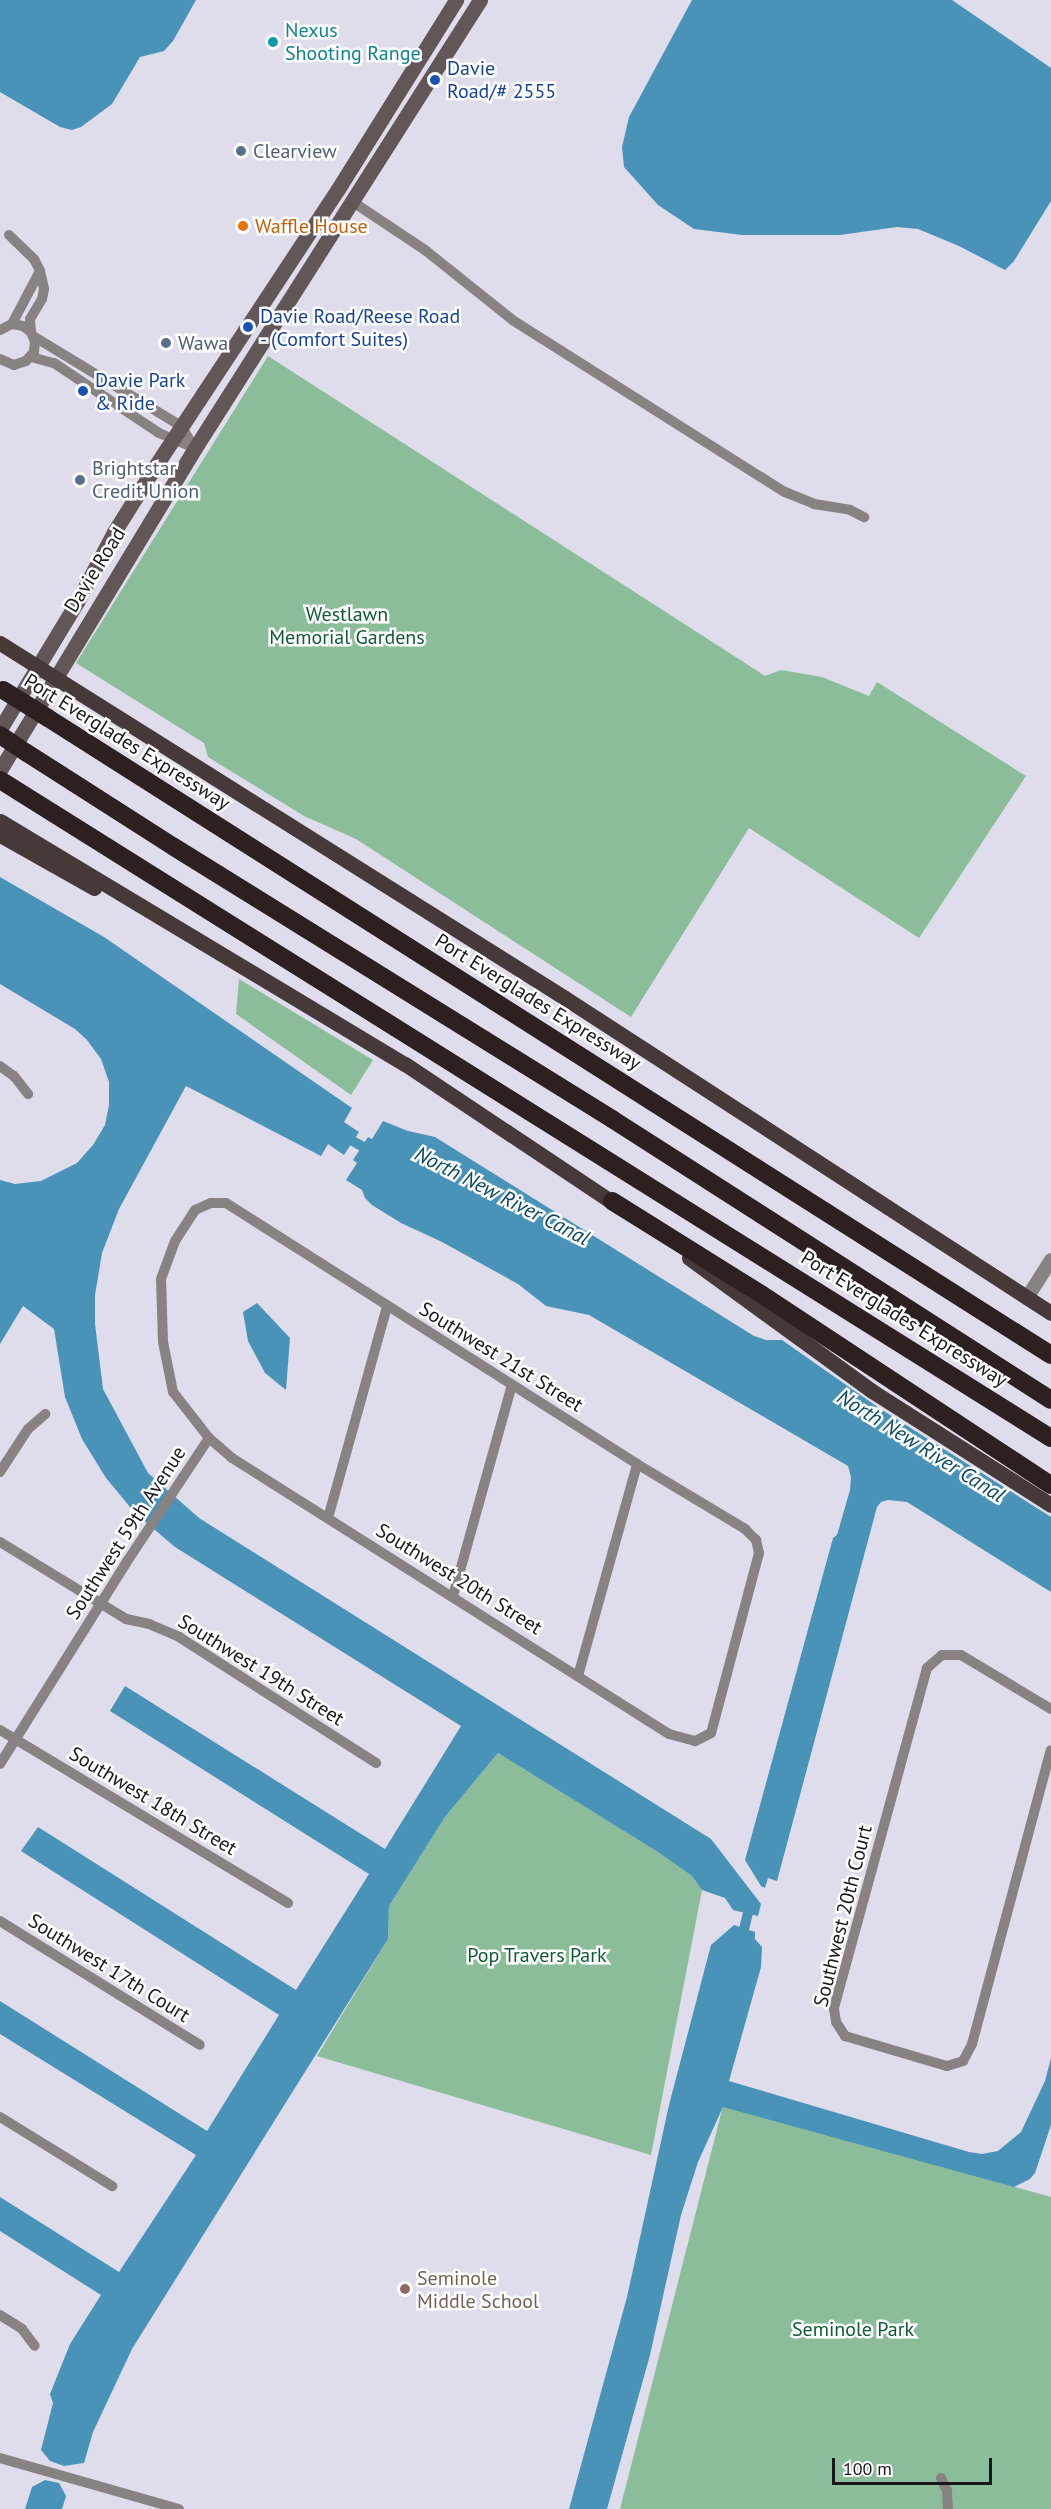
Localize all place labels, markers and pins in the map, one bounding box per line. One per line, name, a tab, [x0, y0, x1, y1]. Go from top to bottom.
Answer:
place label: Nexus Shooting Range	[285, 19, 421, 66]
marker: Nexus Shooting Range	[266, 35, 280, 49]
place label: Davie Road/# 2555	[447, 56, 556, 103]
marker: Davie Road/# 2555	[428, 73, 442, 87]
place label: Clearview	[253, 139, 337, 163]
marker: Clearview	[234, 144, 248, 158]
place label: Waffle House	[255, 214, 368, 238]
marker: Waffle House	[236, 219, 250, 233]
place label: Davie Road/Reese Road - (Comfort Suites)	[260, 304, 460, 351]
marker: Davie Road/Reese Road - (Comfort Suites)	[241, 320, 255, 334]
place label: Wawa	[178, 331, 228, 355]
marker: Wawa	[159, 336, 173, 350]
place label: Davie Park & Ride	[95, 368, 185, 415]
marker: Davie Park & Ride	[76, 384, 90, 398]
place label: Brightstar Credit Union	[92, 456, 199, 503]
marker: Brightstar Credit Union	[73, 473, 87, 487]
place label: Seminole Middle School	[417, 2266, 539, 2313]
marker: Seminole Middle School	[398, 2282, 412, 2296]

